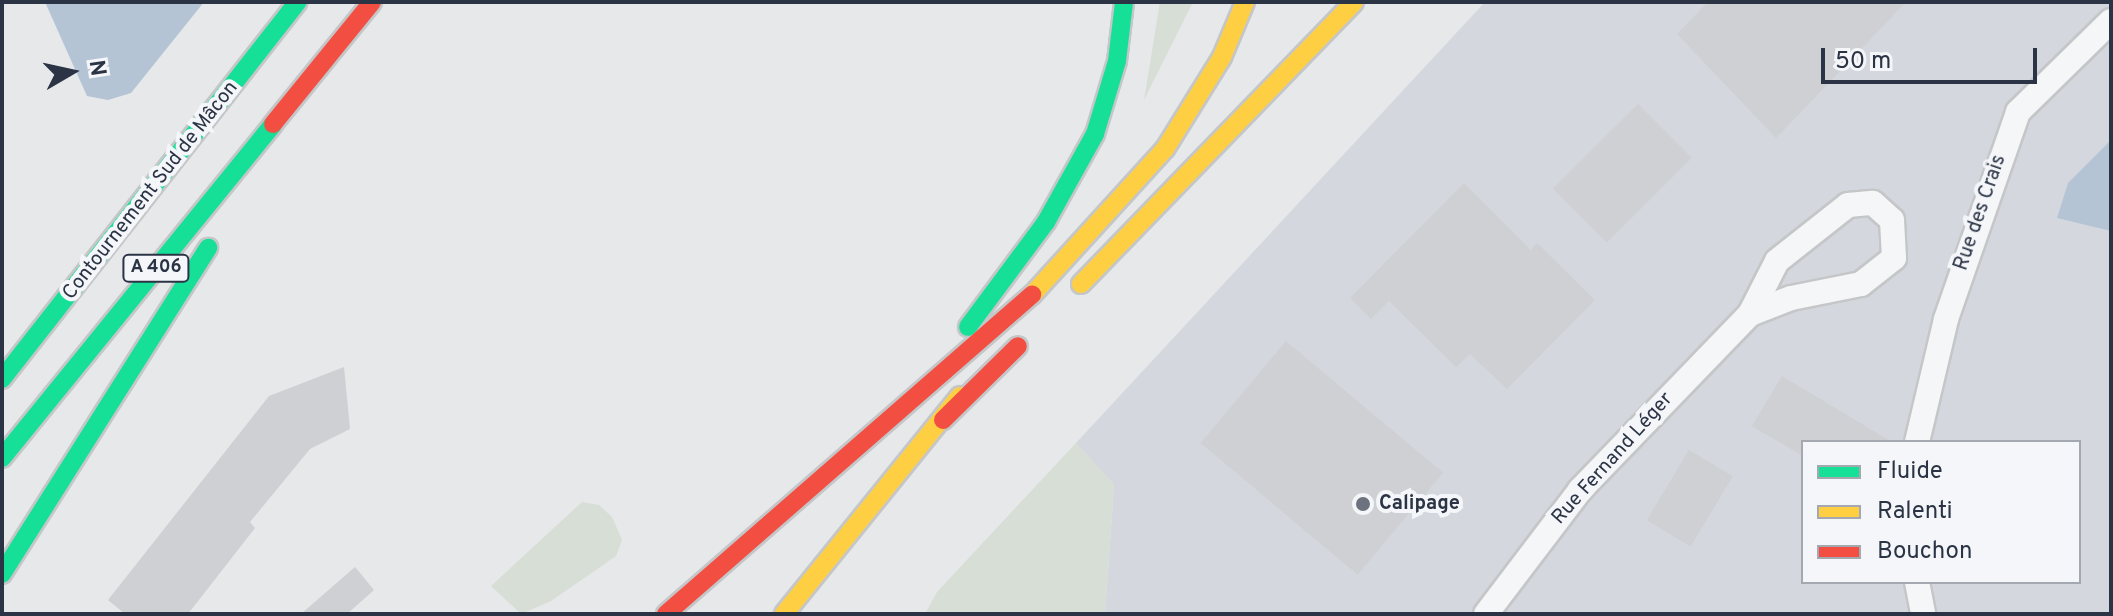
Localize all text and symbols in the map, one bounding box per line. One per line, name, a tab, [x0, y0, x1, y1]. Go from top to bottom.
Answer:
north arrow	[32, 32, 112, 112]
scale bar	[1825, 32, 2041, 82]
text: 50 m	[1835, 47, 1891, 77]
text: N	[82, 58, 111, 78]
street label: Contournement Sud de Mâcon	[58, 77, 244, 305]
street label: Rue des Crais	[1950, 152, 2012, 274]
road number: A 406	[122, 254, 190, 282]
street label: Rue Fernand Léger	[1547, 388, 1679, 530]
legend	[1801, 440, 2081, 584]
text: Fluide	[1877, 457, 1943, 487]
place label: Calipage	[1379, 492, 1460, 516]
marker: Calipage	[1354, 495, 1372, 513]
text: Ralenti	[1877, 497, 1953, 527]
text: Bouchon	[1877, 537, 1972, 567]

